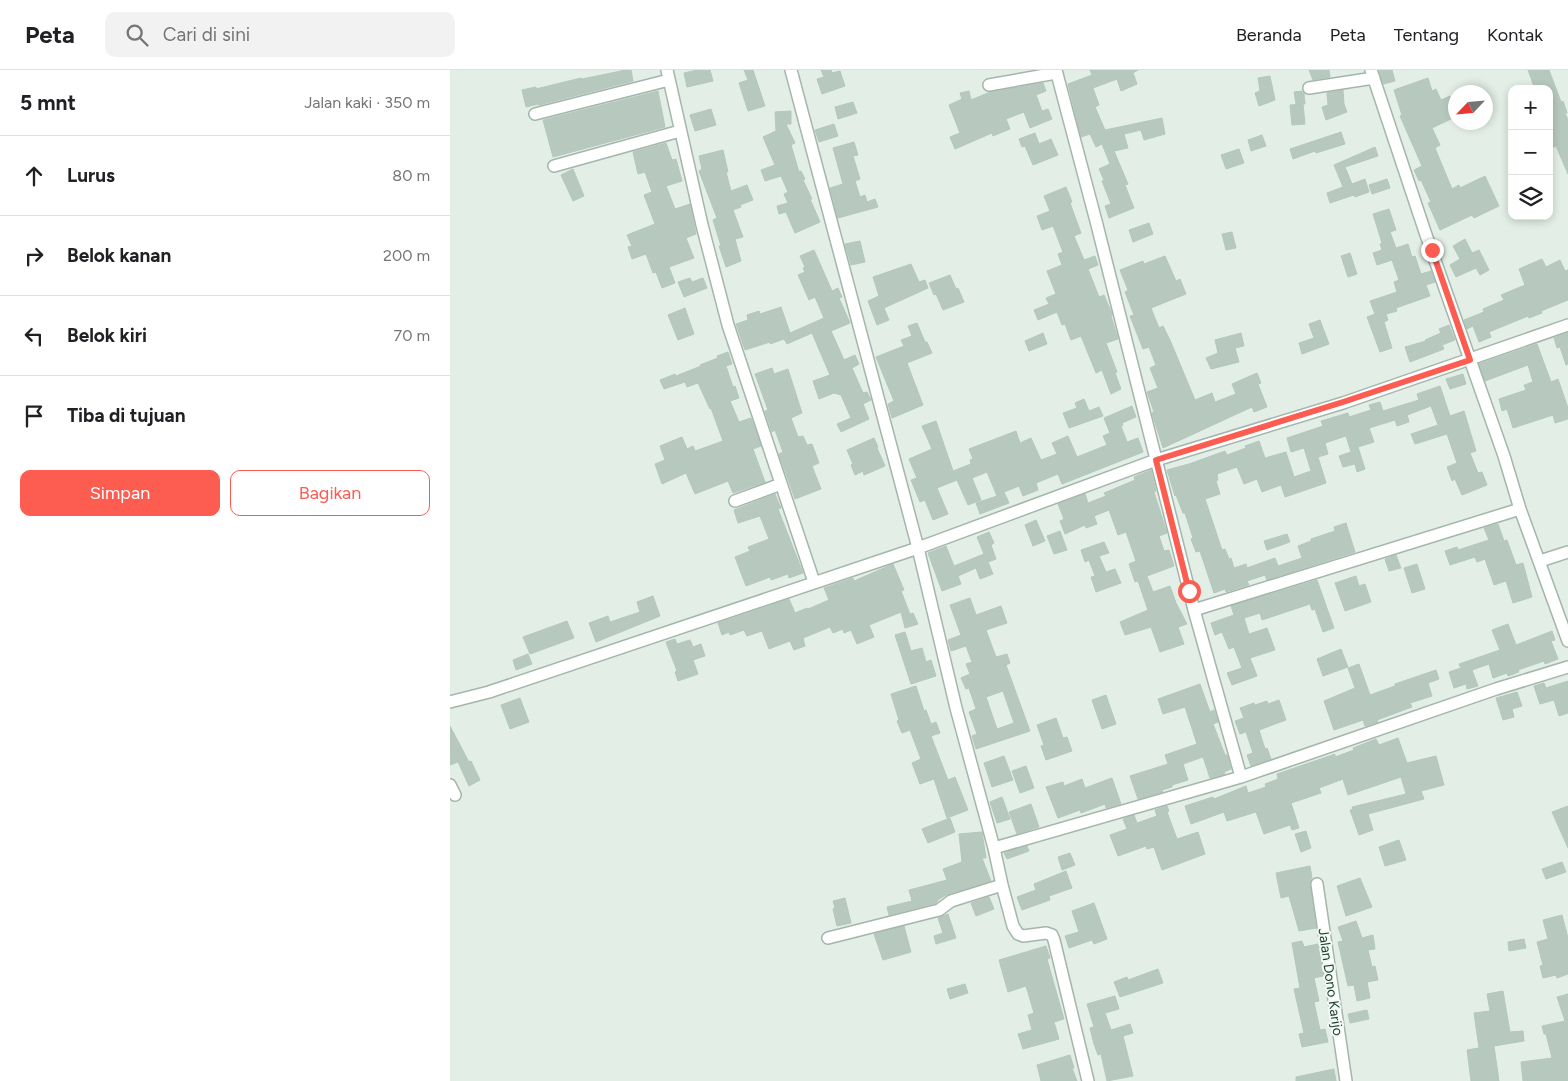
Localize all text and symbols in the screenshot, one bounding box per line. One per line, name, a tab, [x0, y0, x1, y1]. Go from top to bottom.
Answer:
search box	[105, 12, 455, 57]
text: Peta	[25, 20, 75, 49]
icon: search	[123, 21, 151, 49]
text: Cari di sini	[163, 23, 250, 46]
text: Beranda	[1236, 24, 1302, 46]
text: Peta	[1330, 24, 1366, 46]
text: Tentang	[1394, 24, 1459, 46]
text: Kontak	[1487, 24, 1543, 46]
north arrow	[1448, 85, 1493, 130]
map controls	[1508, 85, 1553, 220]
button: +	[1508, 85, 1553, 130]
text: 5 mnt	[20, 90, 76, 115]
text: Jalan kaki · 350 m	[304, 93, 430, 112]
button: −	[1508, 130, 1553, 175]
icon: ahead	[20, 162, 48, 190]
text: Lurus	[67, 164, 115, 187]
text: 80 m	[392, 166, 430, 185]
button: layers	[1508, 175, 1553, 220]
route end	[1421, 239, 1444, 262]
icon: right	[20, 242, 48, 270]
text: Belok kanan	[67, 244, 171, 267]
text: 200 m	[383, 246, 430, 265]
icon: left	[20, 322, 48, 350]
text: Belok kiri	[67, 324, 147, 347]
text: 70 m	[394, 326, 430, 345]
icon: arrive	[20, 402, 48, 430]
text: Tiba di tujuan	[67, 404, 186, 427]
button: Simpan	[20, 470, 220, 516]
button: Bagikan	[230, 470, 430, 516]
route start	[1178, 580, 1201, 603]
street label: Jalan Dono Karijo	[1315, 927, 1346, 1037]

